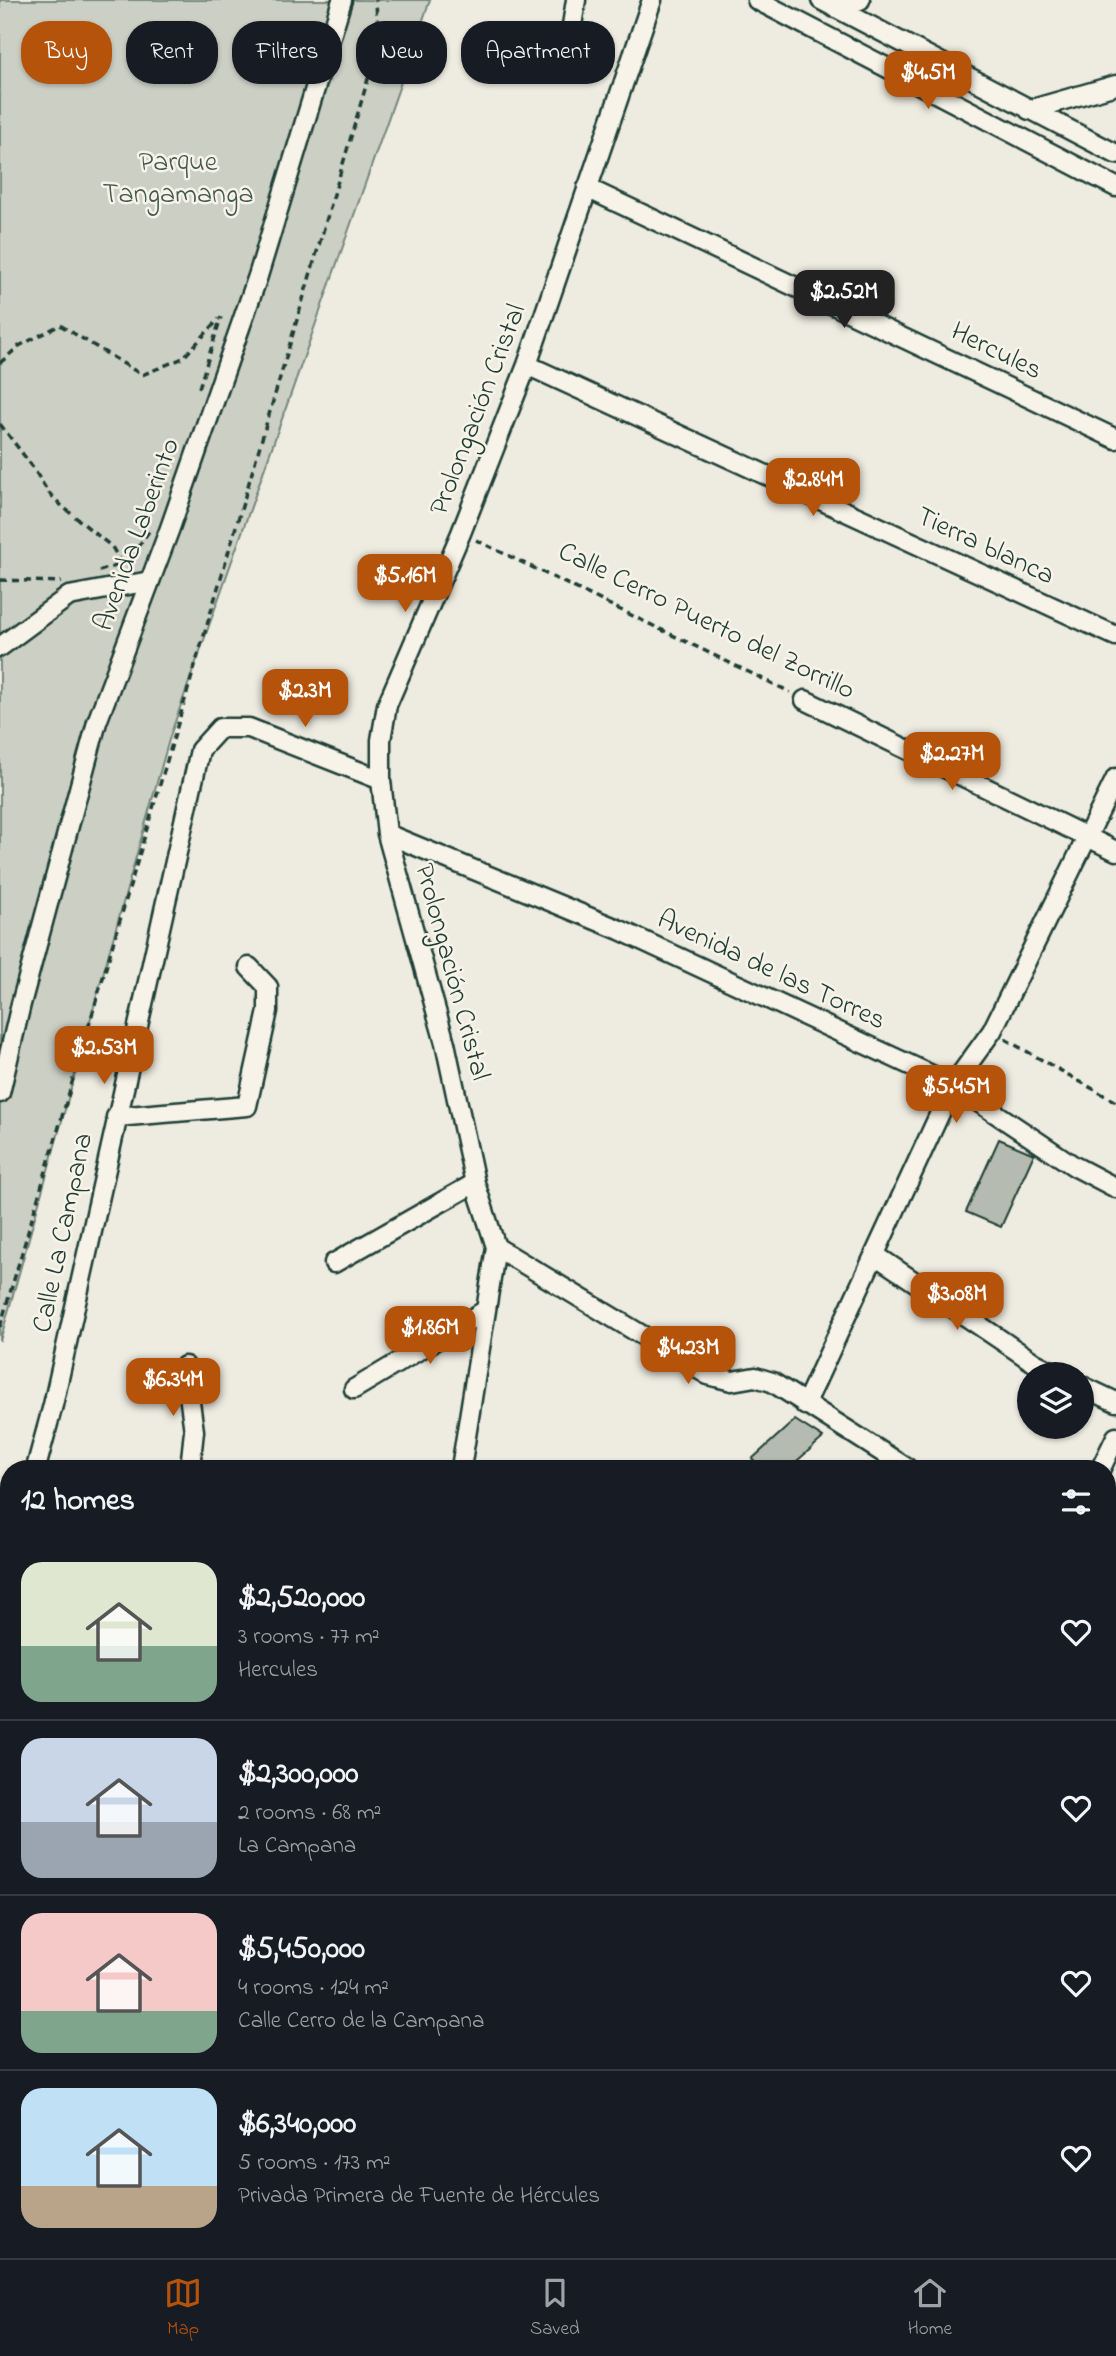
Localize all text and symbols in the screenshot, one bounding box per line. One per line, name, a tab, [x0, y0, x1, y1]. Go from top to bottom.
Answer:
chip: Buy	[21, 21, 112, 84]
chip: Rent	[126, 21, 218, 84]
chip: Filters	[232, 21, 342, 84]
chip: New	[356, 21, 447, 84]
chip: Apartment	[461, 21, 615, 84]
pin: $4.5M	[879, 52, 977, 111]
text: $4.5M	[900, 57, 956, 90]
park label: Parque Tangamanga	[102, 143, 254, 216]
pin: $2.52M	[787, 270, 901, 330]
text: $2.52M	[810, 276, 878, 309]
street label: Prolongación Cristal	[420, 298, 538, 522]
street label: Hercules	[943, 312, 1049, 392]
street label: Avenida Laberinto	[84, 433, 192, 637]
pin: $2.84M	[756, 458, 870, 518]
text: $2.84M	[782, 464, 844, 497]
street label: Tierra blanca	[909, 497, 1061, 597]
street label: Calle Cerro Puerto del Zorrillo	[551, 532, 861, 712]
pin: $5.16M	[348, 554, 462, 614]
text: $5.16M	[373, 560, 437, 593]
pin: $2.3M	[256, 670, 354, 729]
text: $2.3M	[278, 675, 332, 708]
pin: $2.27M	[895, 732, 1009, 792]
text: $2.27M	[920, 738, 984, 771]
street label: Prolongación Cristal	[402, 859, 500, 1085]
street label: Avenida de las Torres	[650, 900, 892, 1042]
pin: $2.53M	[47, 1026, 161, 1086]
text: $2.53M	[71, 1032, 137, 1065]
pin: $5.45M	[899, 1066, 1013, 1125]
text: $5.45M	[922, 1071, 990, 1104]
street label: Calle La Campana	[23, 1129, 105, 1337]
pin: $3.08M	[900, 1272, 1014, 1332]
text: $3.08M	[927, 1278, 987, 1311]
pin: $1.86M	[373, 1306, 487, 1366]
text: $1.86M	[401, 1312, 459, 1345]
pin: $4.23M	[631, 1326, 745, 1386]
text: $4.23M	[657, 1332, 719, 1365]
pin: $6.34M	[116, 1358, 230, 1418]
map controls	[1017, 1362, 1094, 1439]
button: layers	[1017, 1362, 1094, 1439]
text: $6.34M	[142, 1364, 204, 1397]
text: 12 homes	[21, 1480, 135, 1524]
icon: filters	[1057, 1483, 1095, 1521]
text: $2,520,000	[238, 1577, 365, 1621]
icon: home	[77, 1590, 161, 1674]
icon: heart	[1057, 1613, 1095, 1651]
text: 3 rooms · 77 m²	[238, 1621, 380, 1654]
text: Hercules	[238, 1654, 318, 1687]
text: $2,300,000	[238, 1753, 359, 1797]
icon: home	[77, 1766, 161, 1850]
icon: heart	[1057, 1789, 1095, 1827]
text: 2 rooms · 68 m²	[238, 1797, 381, 1830]
text: La Campana	[238, 1830, 356, 1863]
text: $5,450,000	[238, 1928, 365, 1972]
icon: home	[77, 1941, 161, 2025]
icon: heart	[1057, 1964, 1095, 2002]
text: 4 rooms · 124 m²	[238, 1972, 389, 2005]
text: Calle Cerro de la Campana	[238, 2005, 484, 2038]
text: $6,340,000	[238, 2103, 356, 2147]
icon: home	[77, 2116, 161, 2200]
icon: heart	[1057, 2139, 1095, 2177]
text: 5 rooms · 173 m²	[238, 2147, 391, 2180]
text: Privada Primera de Fuente de Hércules	[238, 2180, 600, 2213]
tab: Map	[164, 2274, 202, 2343]
tab: Saved	[530, 2274, 580, 2343]
tab: Home	[908, 2274, 952, 2343]

